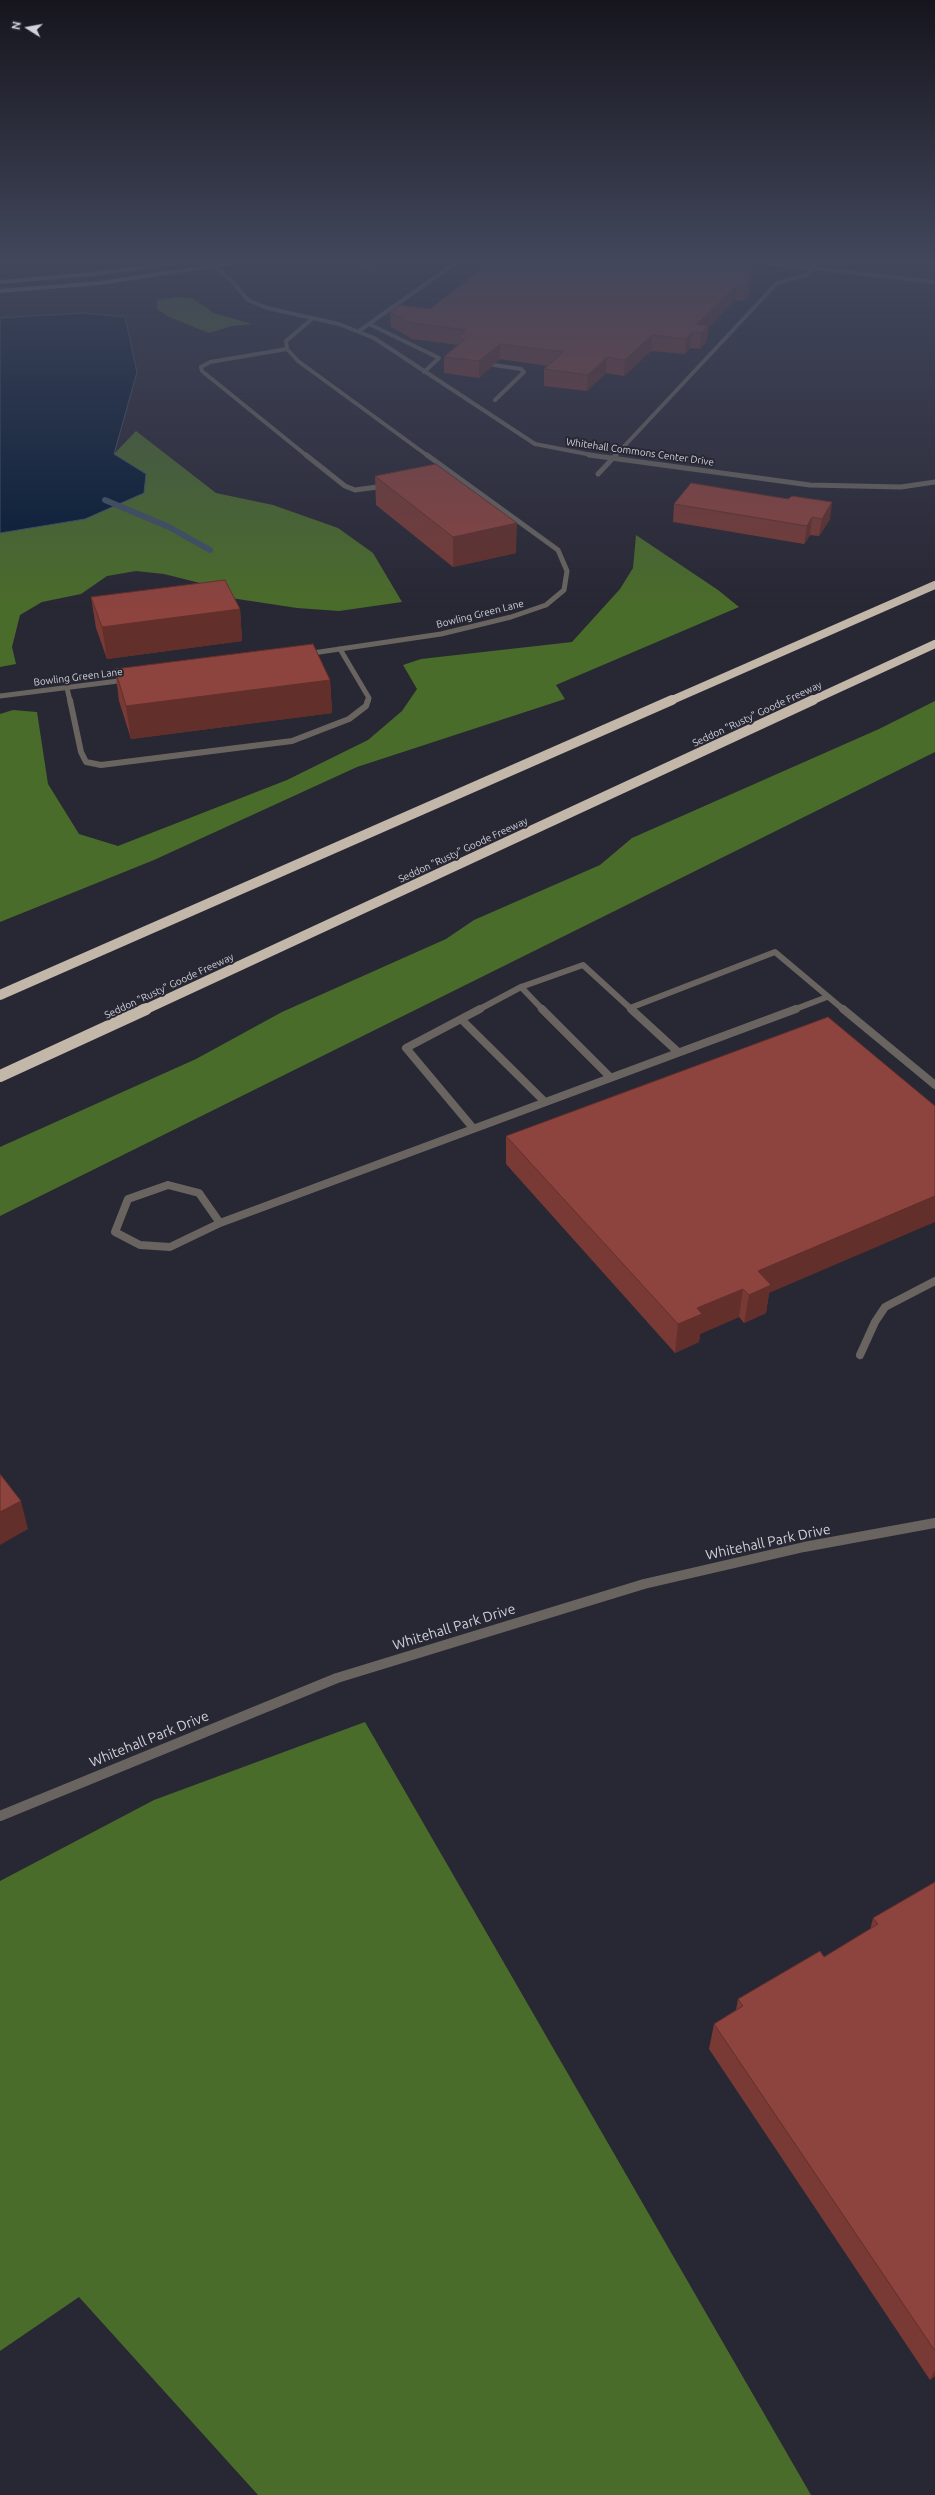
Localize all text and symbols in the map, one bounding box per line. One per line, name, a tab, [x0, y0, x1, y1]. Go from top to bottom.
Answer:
north arrow	[8, 8, 48, 48]
text: N	[10, 21, 23, 31]
street label: Whitehall Commons Center Drive	[565, 436, 715, 468]
street label: Bowling Green Lane	[435, 597, 525, 631]
street label: Bowling Green Lane	[33, 666, 123, 688]
street label: Seddon "Rusty" Goode Freeway	[690, 679, 824, 749]
street label: Seddon "Rusty" Goode Freeway	[396, 815, 530, 885]
street label: Seddon "Rusty" Goode Freeway	[102, 951, 236, 1021]
street label: Whitehall Park Drive	[704, 1521, 832, 1563]
street label: Whitehall Park Drive	[391, 1600, 517, 1654]
street label: Whitehall Park Drive	[87, 1707, 211, 1771]

